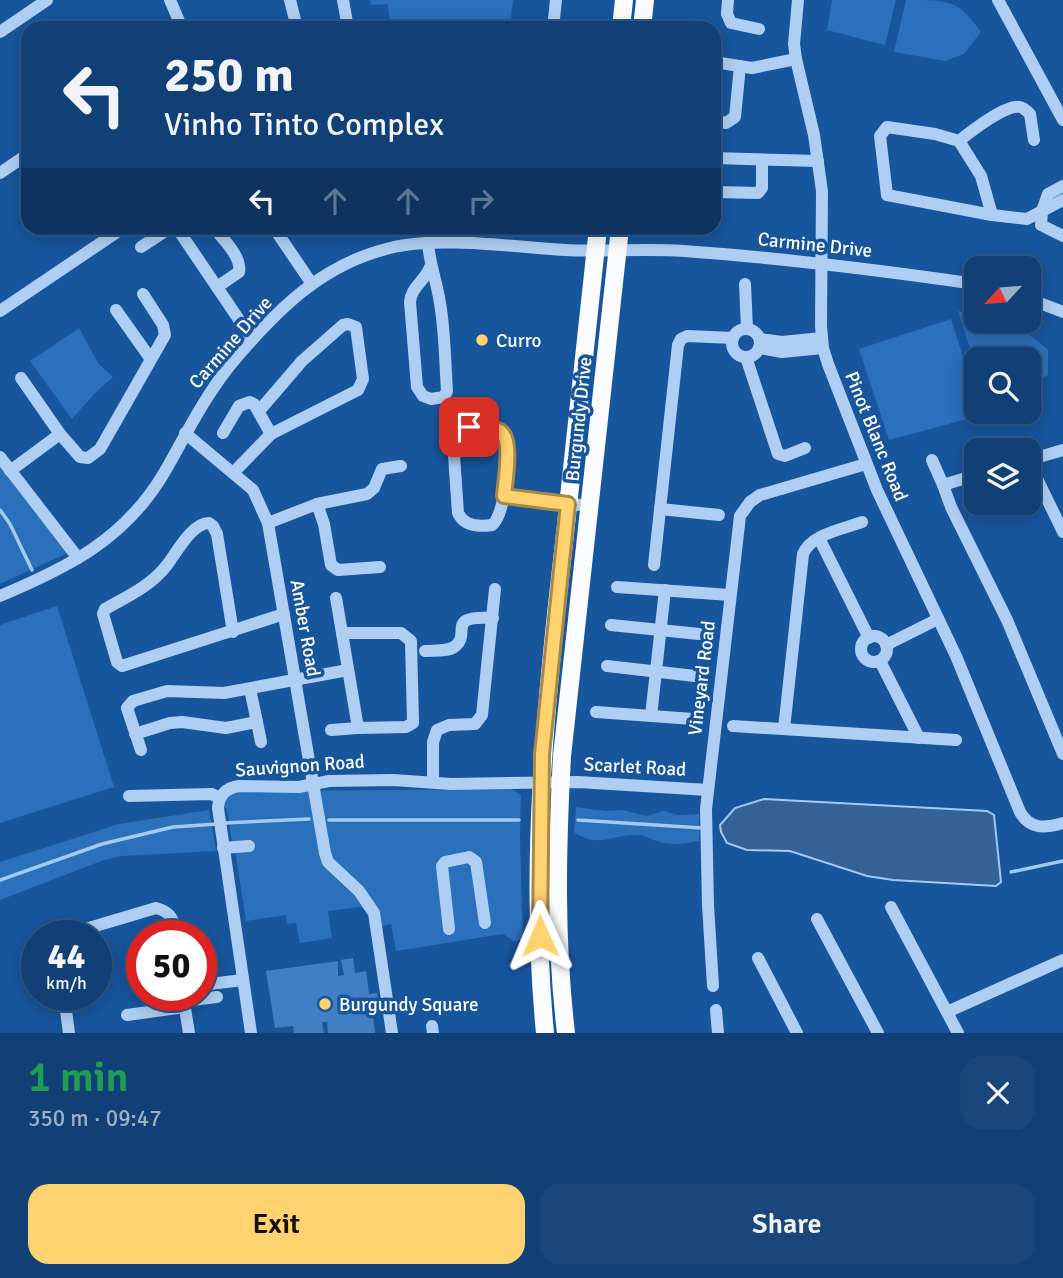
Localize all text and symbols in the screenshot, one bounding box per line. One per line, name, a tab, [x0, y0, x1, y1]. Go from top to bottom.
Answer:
text: 250 m	[164, 45, 294, 105]
icon: left	[49, 49, 140, 140]
text: Vinho Tinto Complex	[164, 105, 444, 144]
icon: left	[243, 182, 281, 220]
icon: ahead	[316, 182, 354, 220]
icon: ahead	[389, 182, 427, 220]
icon: right	[462, 182, 500, 220]
street label: Carmine Drive	[757, 227, 873, 263]
north arrow	[964, 256, 1041, 332]
map controls	[964, 256, 1041, 515]
street label: Carmine Drive	[184, 291, 277, 394]
place label: Curro	[496, 329, 541, 353]
marker: Curro	[474, 332, 490, 348]
button: search	[964, 347, 1041, 424]
street label: Burgundy Drive	[561, 356, 597, 483]
street label: Pinot Blanc Road	[839, 368, 913, 505]
pin	[439, 397, 499, 457]
icon: arrive	[450, 408, 488, 446]
button: layers	[964, 438, 1041, 515]
street label: Amber Road	[285, 578, 325, 679]
street label: Vineyard Road	[683, 619, 721, 737]
street label: Sauvignon Road	[235, 750, 366, 782]
street label: Scarlet Road	[583, 752, 687, 782]
position arrow	[503, 899, 577, 973]
speed limit sign: 50	[126, 920, 217, 1011]
text: 44	[48, 935, 85, 978]
text: km/h	[46, 972, 87, 994]
place label: Burgundy Square	[339, 993, 478, 1017]
marker: Burgundy Square	[317, 996, 333, 1012]
text: 1 min	[28, 1052, 129, 1103]
button: close	[961, 1056, 1035, 1130]
text: 350 m · 09:47	[28, 1104, 162, 1133]
button: Exit	[28, 1184, 525, 1264]
button: Share	[539, 1184, 1035, 1264]

